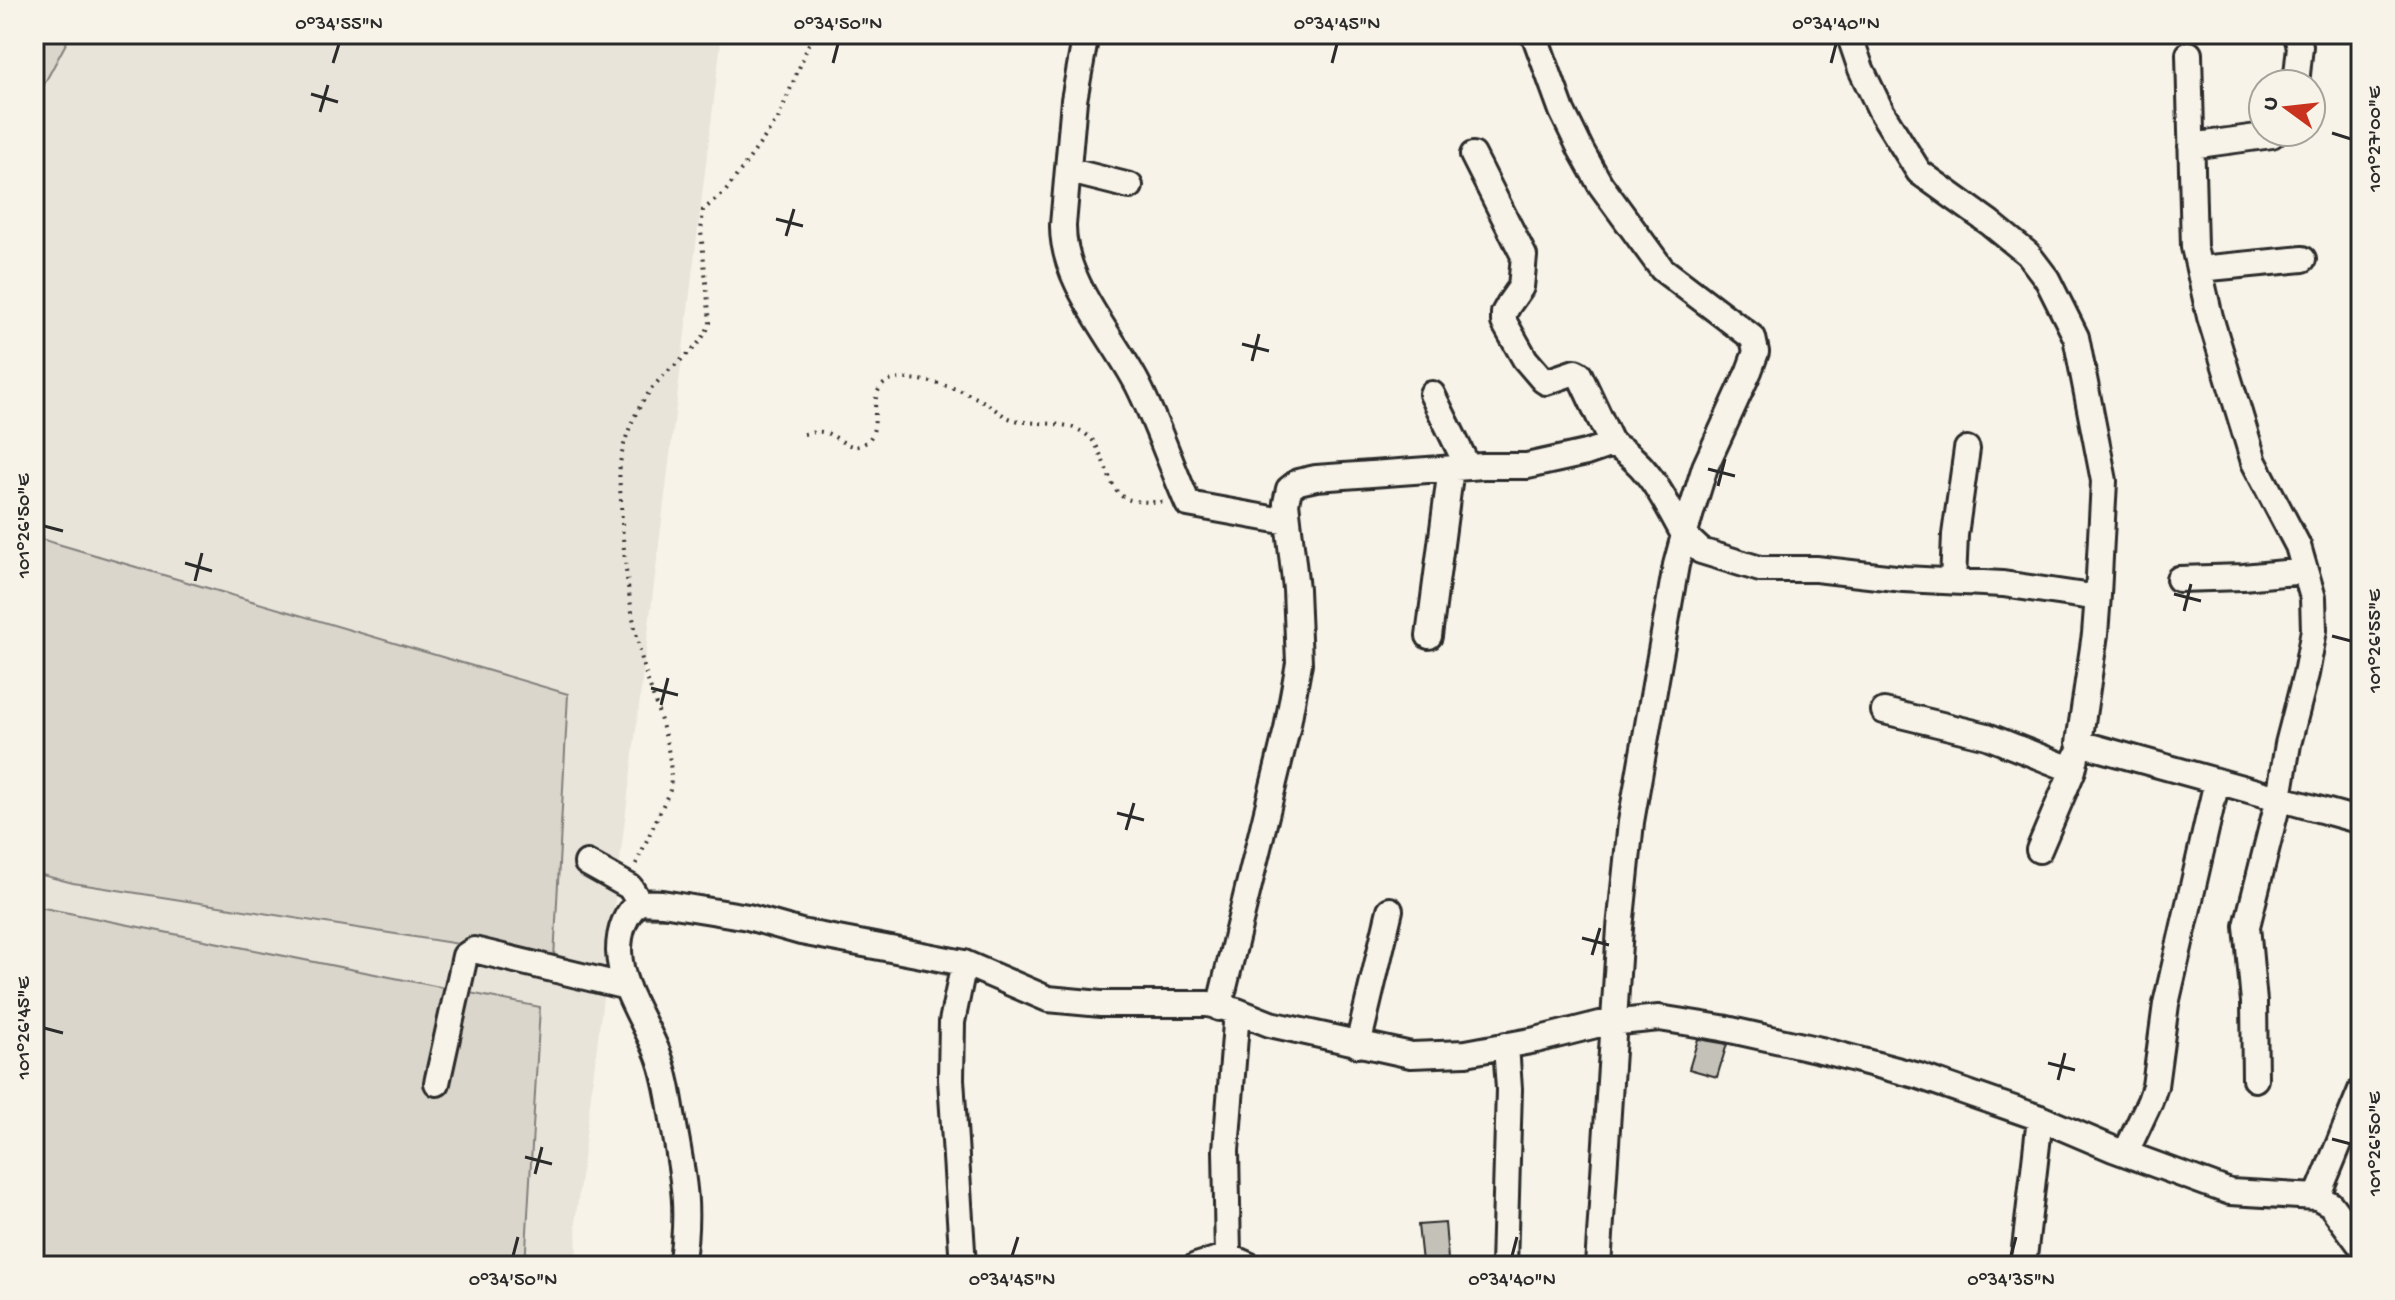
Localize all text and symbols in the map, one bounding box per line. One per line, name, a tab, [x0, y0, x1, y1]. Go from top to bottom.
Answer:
text: 0°34'55"N	[295, 14, 383, 37]
text: 0°34'50"N	[794, 14, 882, 37]
text: 0°34'45"N	[1294, 14, 1380, 37]
text: 0°34'40"N	[1792, 14, 1880, 37]
north arrow	[2247, 68, 2327, 148]
text: 101°27'00"E	[2365, 85, 2388, 193]
text: U	[2257, 94, 2286, 113]
text: 101°26'50"E	[14, 472, 37, 579]
text: 101°26'55"E	[2365, 588, 2388, 694]
text: 101°26'45"E	[14, 975, 37, 1080]
text: 101°26'50"E	[2365, 1090, 2388, 1197]
text: 0°34'50"N	[469, 1270, 557, 1293]
text: 0°34'45"N	[969, 1270, 1055, 1293]
text: 0°34'40"N	[1468, 1270, 1556, 1293]
text: 0°34'35"N	[1967, 1270, 2055, 1293]

